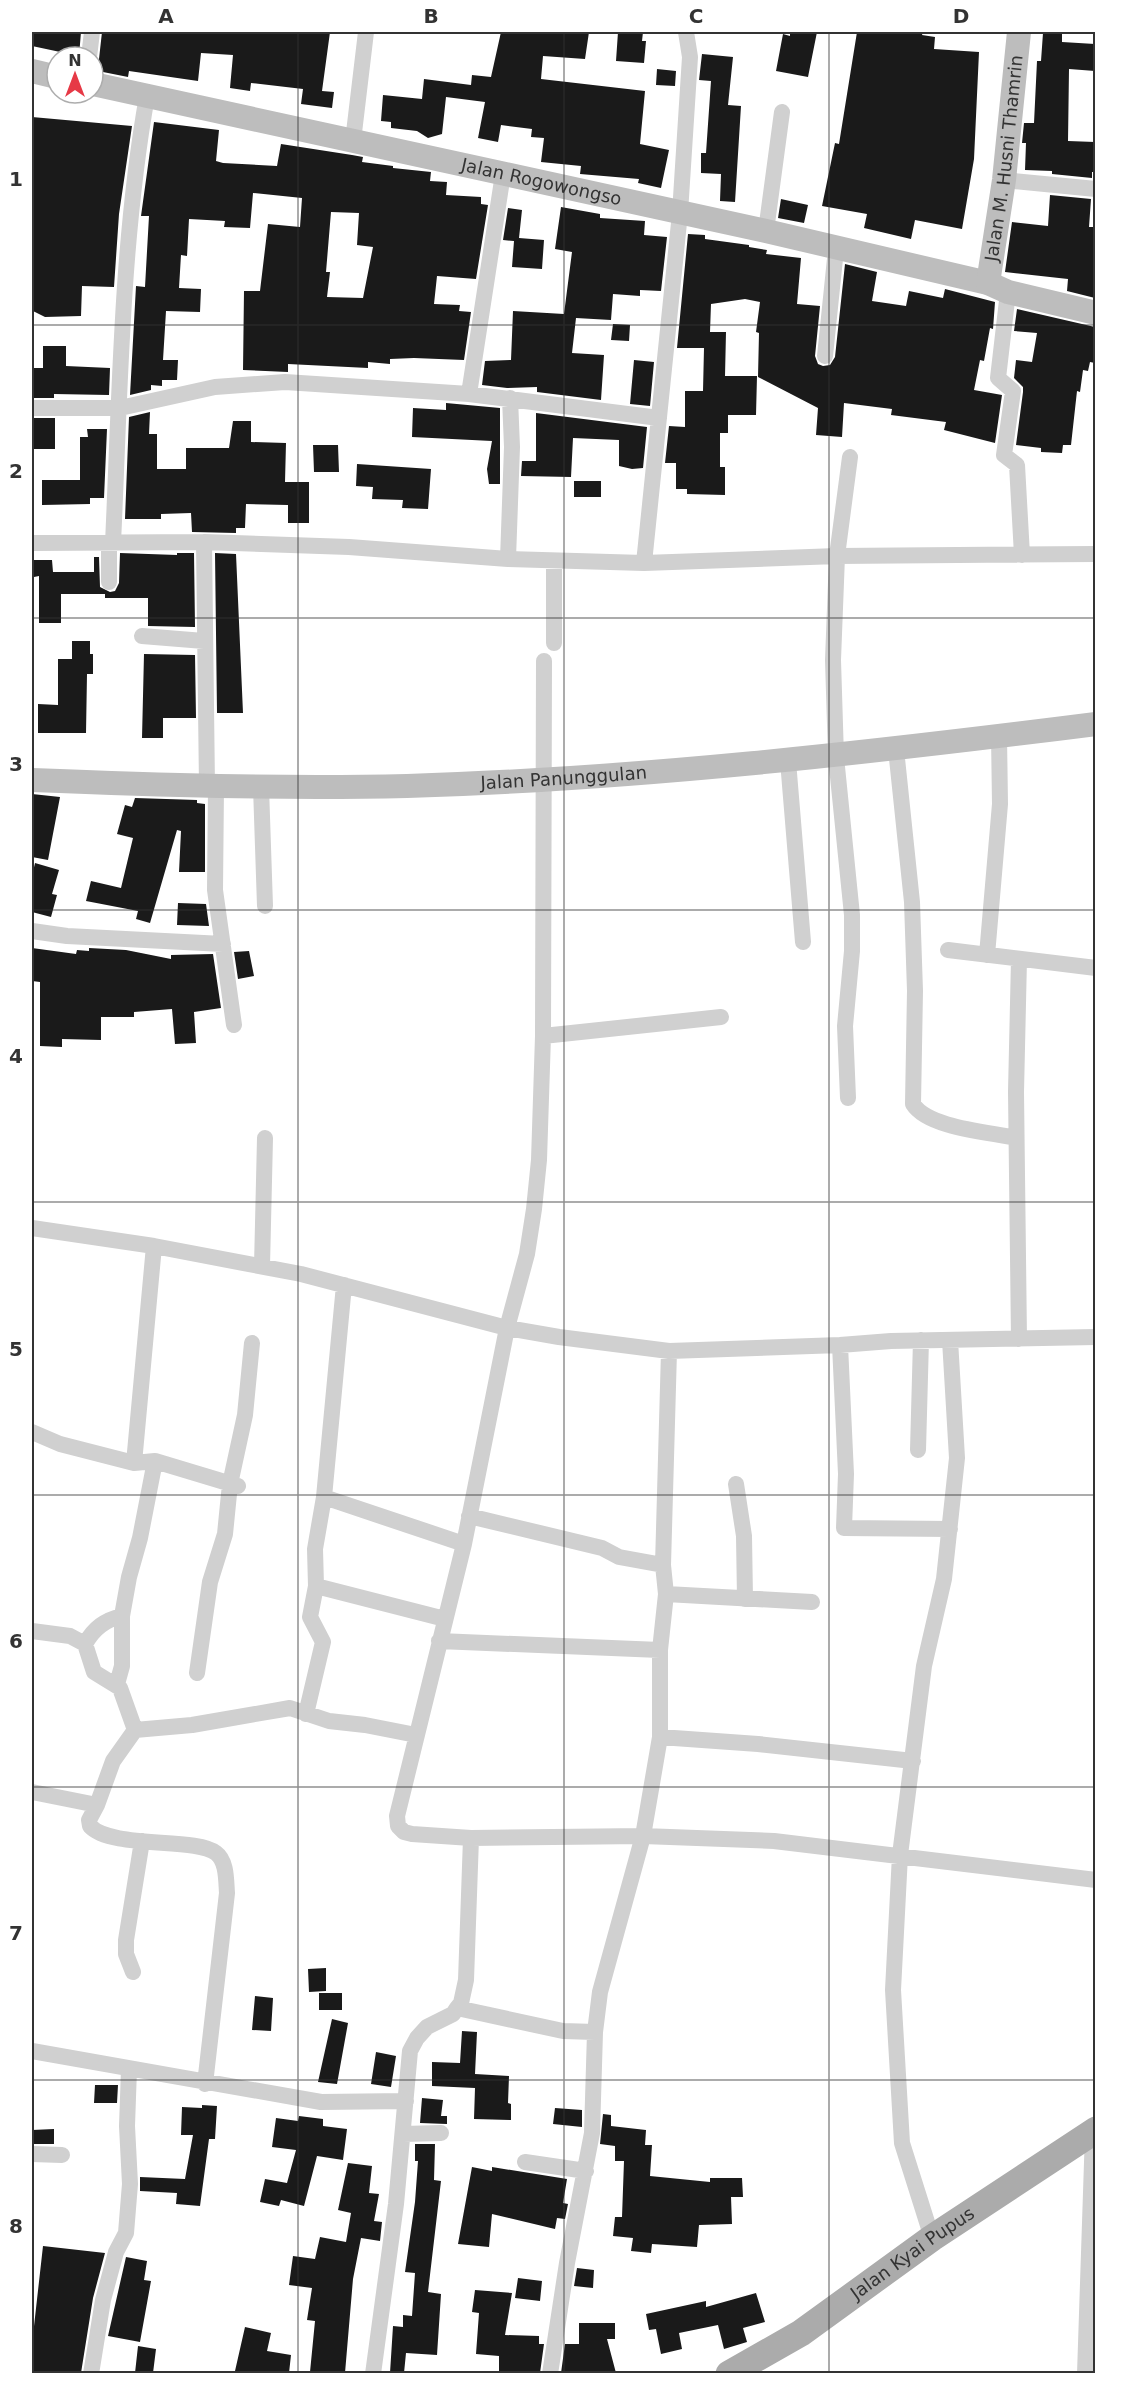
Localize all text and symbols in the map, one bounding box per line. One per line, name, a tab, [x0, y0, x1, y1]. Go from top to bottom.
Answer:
text: A	[158, 4, 174, 28]
text: B	[423, 4, 439, 28]
text: C	[689, 4, 703, 28]
text: D	[953, 4, 969, 28]
north arrow	[45, 45, 105, 105]
text: N	[68, 51, 82, 70]
street label: Jalan M. Husni Thamrin	[980, 54, 1027, 264]
street label: Jalan Rogowongso	[458, 154, 624, 209]
text: 1	[9, 167, 23, 191]
text: 2	[9, 459, 23, 483]
text: 3	[9, 752, 23, 776]
street label: Jalan Panunggulan	[479, 762, 648, 793]
text: 4	[9, 1044, 23, 1068]
text: 5	[9, 1337, 23, 1361]
text: 6	[9, 1629, 23, 1653]
text: 7	[9, 1921, 23, 1945]
street label: Jalan Kyai Pupus	[845, 2202, 978, 2304]
text: 8	[9, 2214, 23, 2238]

